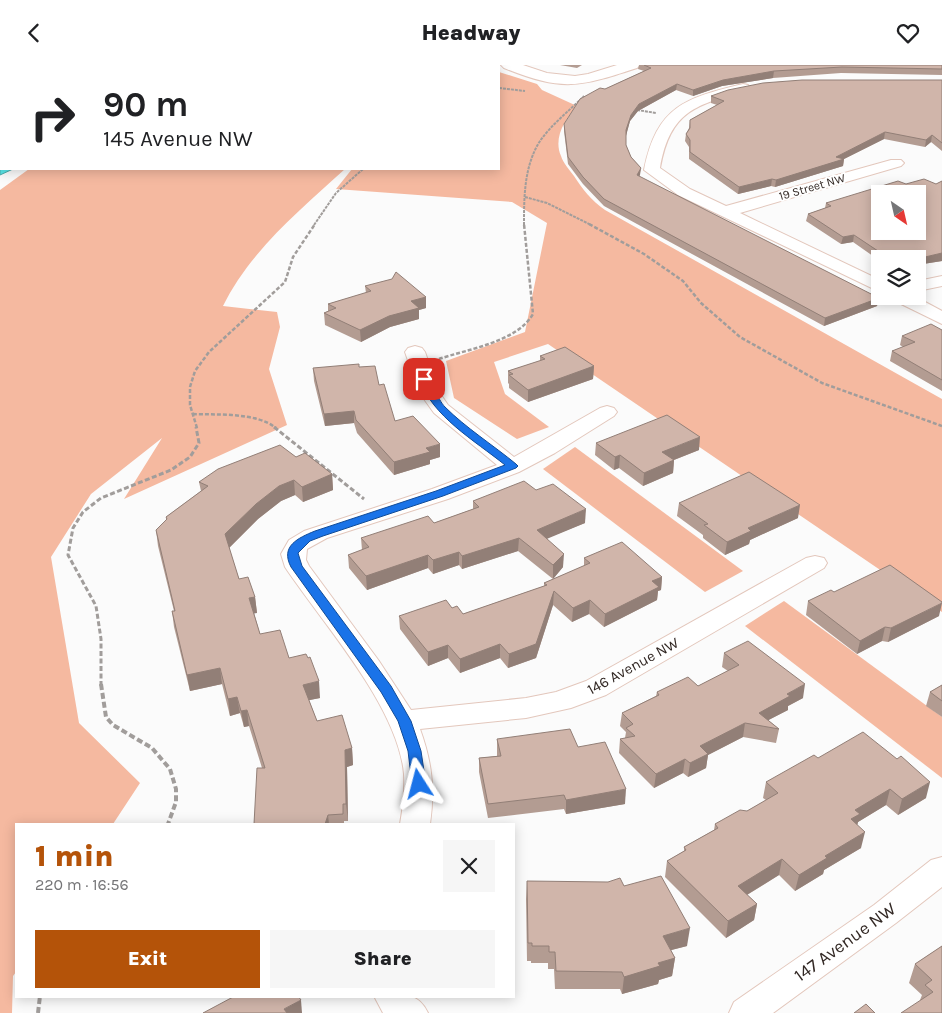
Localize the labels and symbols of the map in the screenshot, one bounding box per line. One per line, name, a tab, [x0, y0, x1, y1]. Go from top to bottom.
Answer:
street label: 19 Street NW	[777, 171, 847, 203]
north arrow	[871, 185, 926, 240]
pin	[403, 358, 445, 400]
street label: 146 Avenue NW	[584, 633, 683, 699]
position arrow	[392, 757, 444, 809]
street label: 147 Avenue NW	[790, 898, 900, 986]

